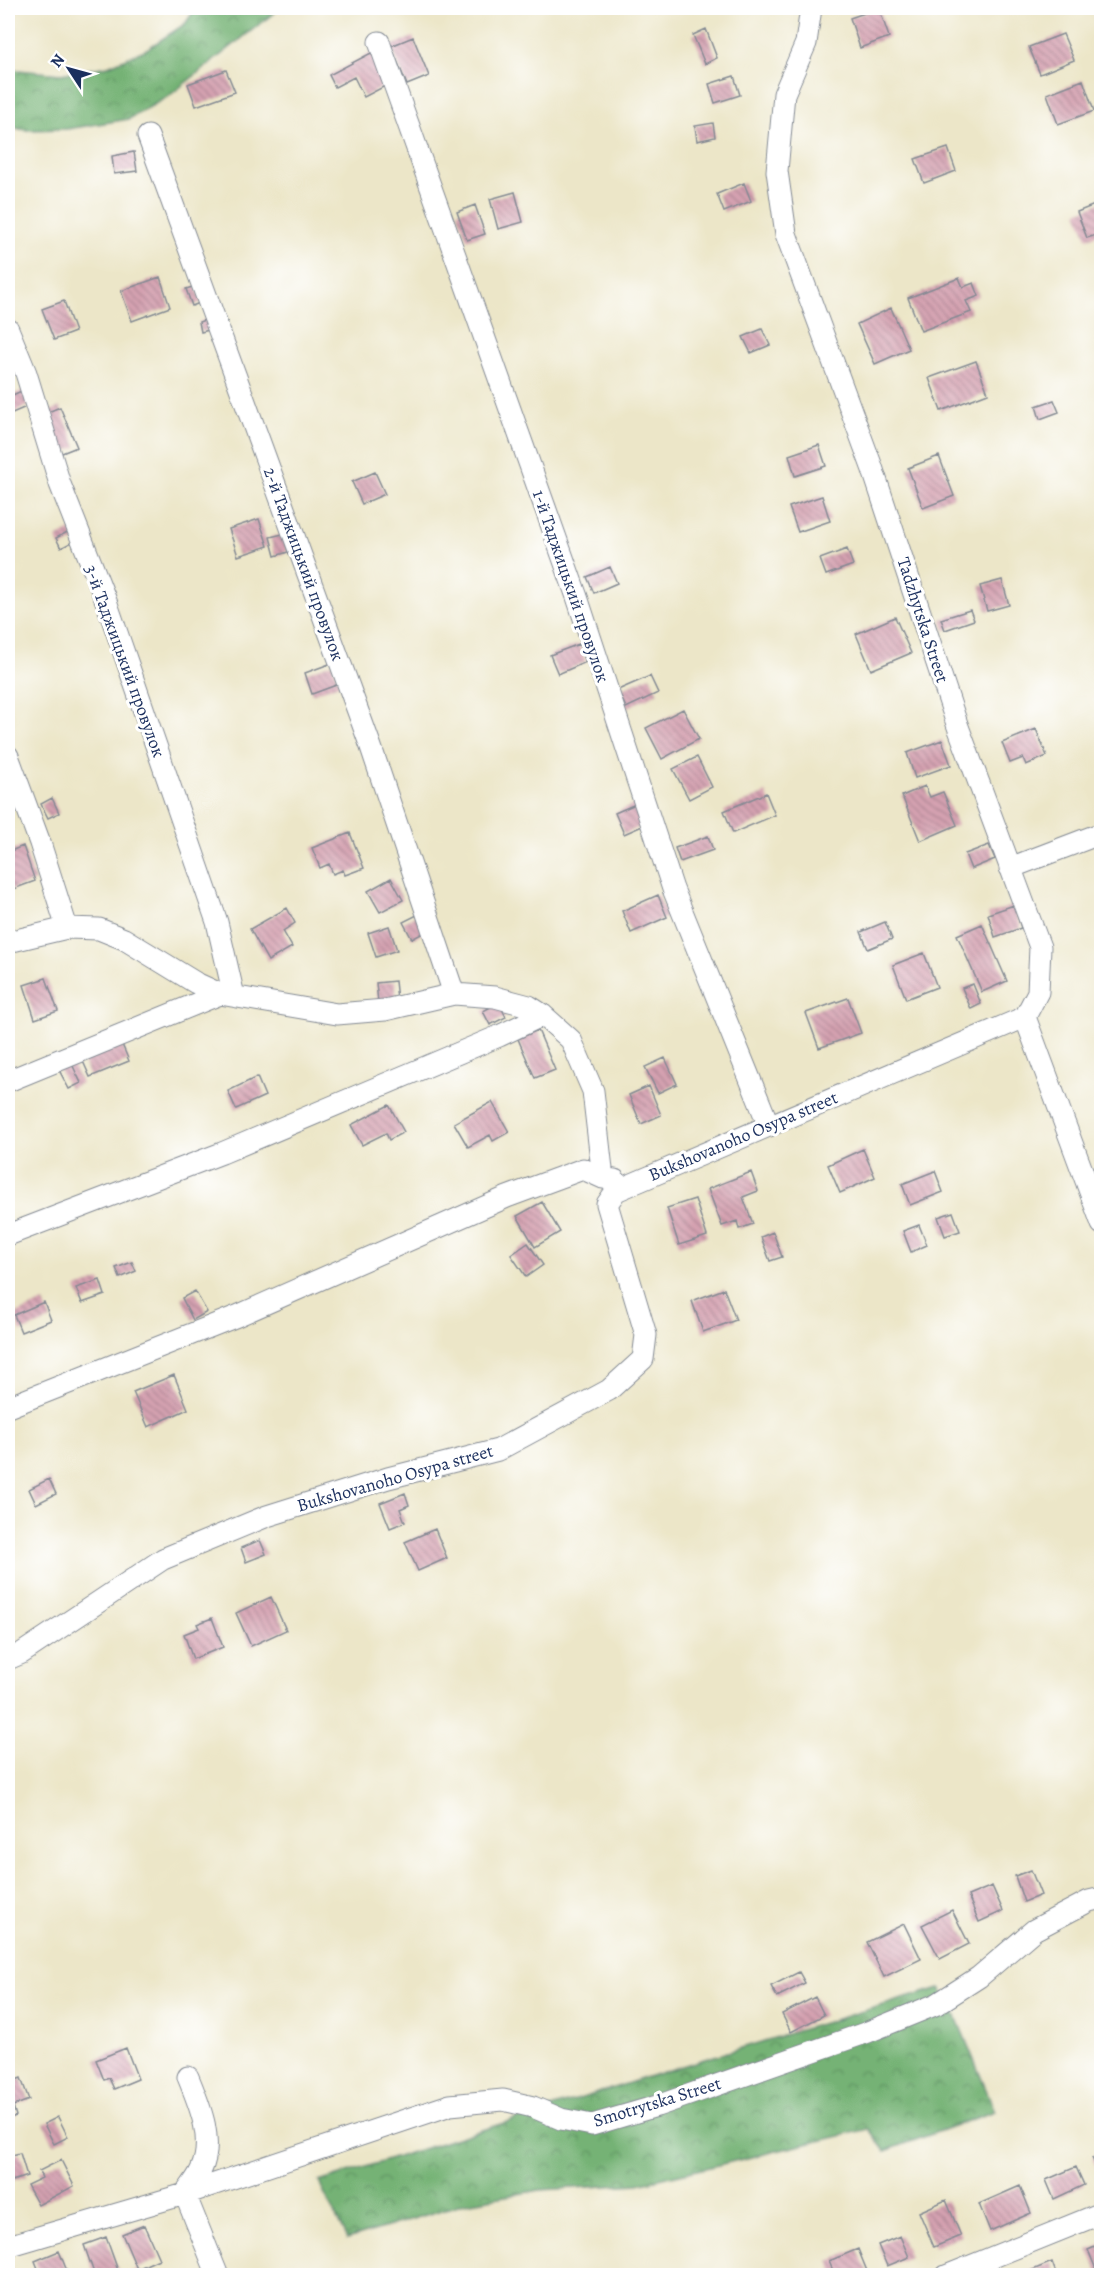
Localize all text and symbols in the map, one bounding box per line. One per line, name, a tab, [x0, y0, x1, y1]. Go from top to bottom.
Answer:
north arrow	[39, 39, 99, 99]
text: N	[45, 49, 70, 72]
street label: 2-й Таджицький провулок	[258, 464, 350, 664]
street label: 1-й Таджицький провулок	[527, 487, 615, 685]
street label: Tadzhytska Street	[891, 554, 955, 686]
street label: 3-й Таджицький провулок	[79, 561, 171, 761]
street label: Bukshovanoho Osypa street	[645, 1085, 841, 1187]
street label: Bukshovanoho Osypa street	[294, 1438, 496, 1518]
street label: Smotrytska Street	[590, 2071, 724, 2133]

